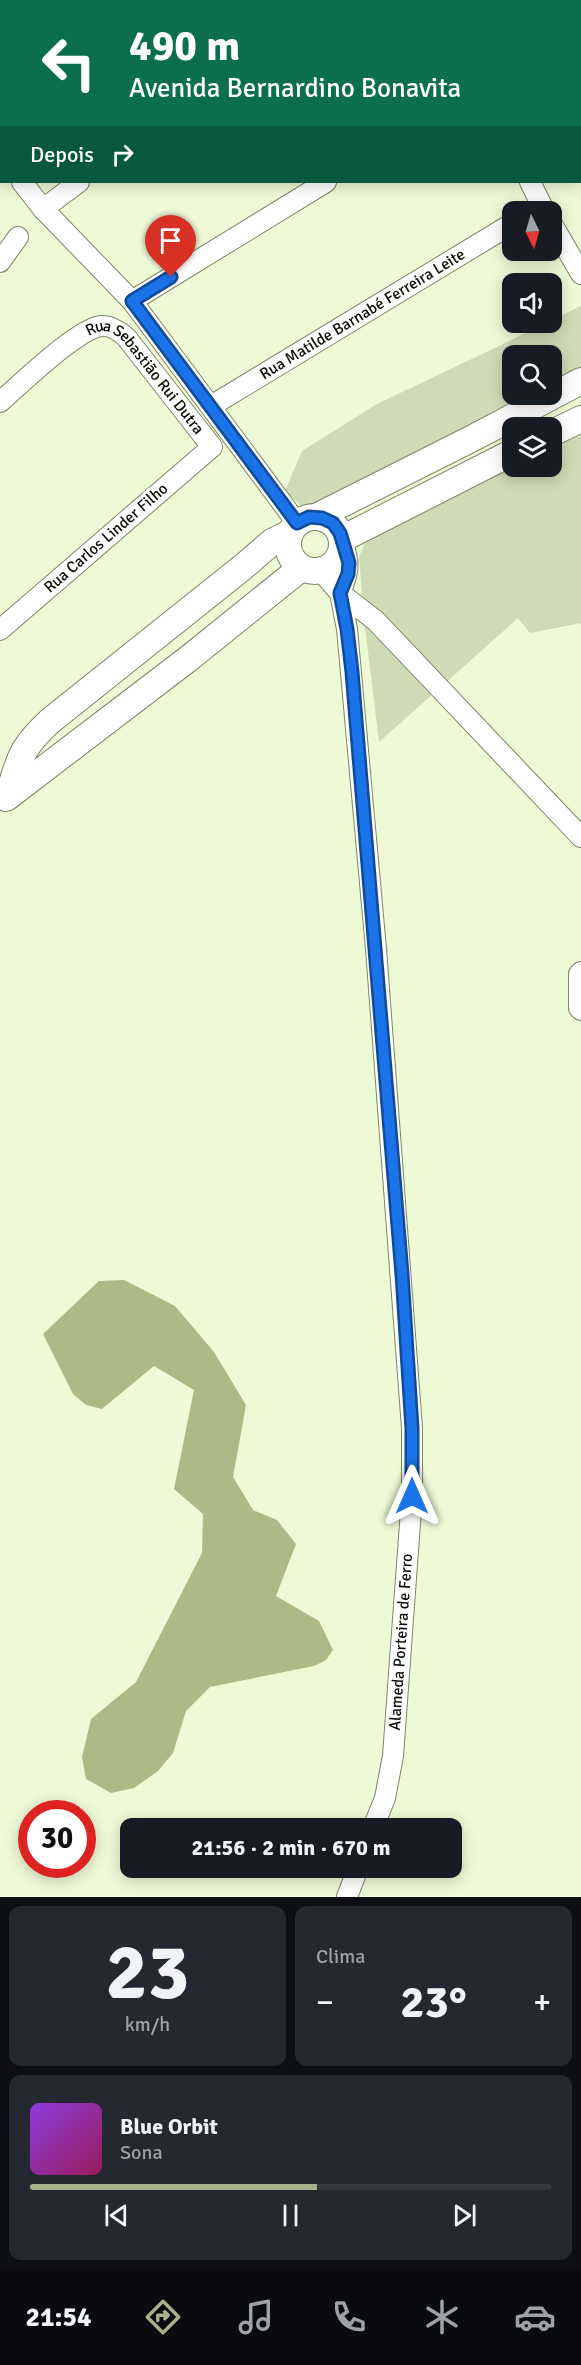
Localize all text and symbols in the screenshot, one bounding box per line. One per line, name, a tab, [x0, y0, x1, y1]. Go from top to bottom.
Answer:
text: 490 m	[129, 21, 240, 72]
icon: left	[30, 24, 108, 102]
text: Avenida Bernardino Bonavita	[129, 72, 461, 105]
icon: right	[106, 138, 139, 171]
text: Depois	[30, 141, 94, 168]
north arrow	[502, 201, 562, 261]
map controls	[502, 201, 562, 477]
pin	[145, 215, 196, 277]
icon: arrive	[154, 224, 187, 257]
street label: Rua Matilde Barnabé Ferreira Leite	[256, 244, 469, 384]
button: sound	[502, 273, 562, 333]
street label: Rua Sebastião Rui Dutra	[82, 316, 208, 438]
button: search	[502, 345, 562, 405]
button: layers	[502, 417, 562, 477]
street label: Rua Carlos Linder Filho	[40, 479, 172, 597]
position arrow	[380, 1464, 444, 1528]
street label: Alameda Porteira de Ferro	[385, 1553, 417, 1731]
speed limit sign: 30	[18, 1800, 96, 1878]
text: 21:56 · 2 min · 670 m	[191, 1834, 391, 1861]
text: 23	[105, 1925, 190, 2021]
text: Clima	[316, 1944, 365, 1969]
text: 23°	[400, 1975, 467, 2030]
text: −	[316, 1982, 334, 2023]
text: +	[533, 1982, 551, 2023]
text: km/h	[125, 2012, 170, 2037]
text: Blue Orbit	[120, 2113, 218, 2140]
text: Sona	[120, 2140, 163, 2165]
icon: previous	[100, 2199, 133, 2232]
icon: pause	[274, 2199, 307, 2232]
icon: next	[448, 2199, 481, 2232]
icon: directions	[142, 2296, 184, 2338]
icon: music	[235, 2296, 277, 2338]
icon: phone	[328, 2296, 370, 2338]
icon: climate	[421, 2296, 463, 2338]
icon: car	[514, 2296, 556, 2338]
text: 21:54	[25, 2301, 92, 2334]

